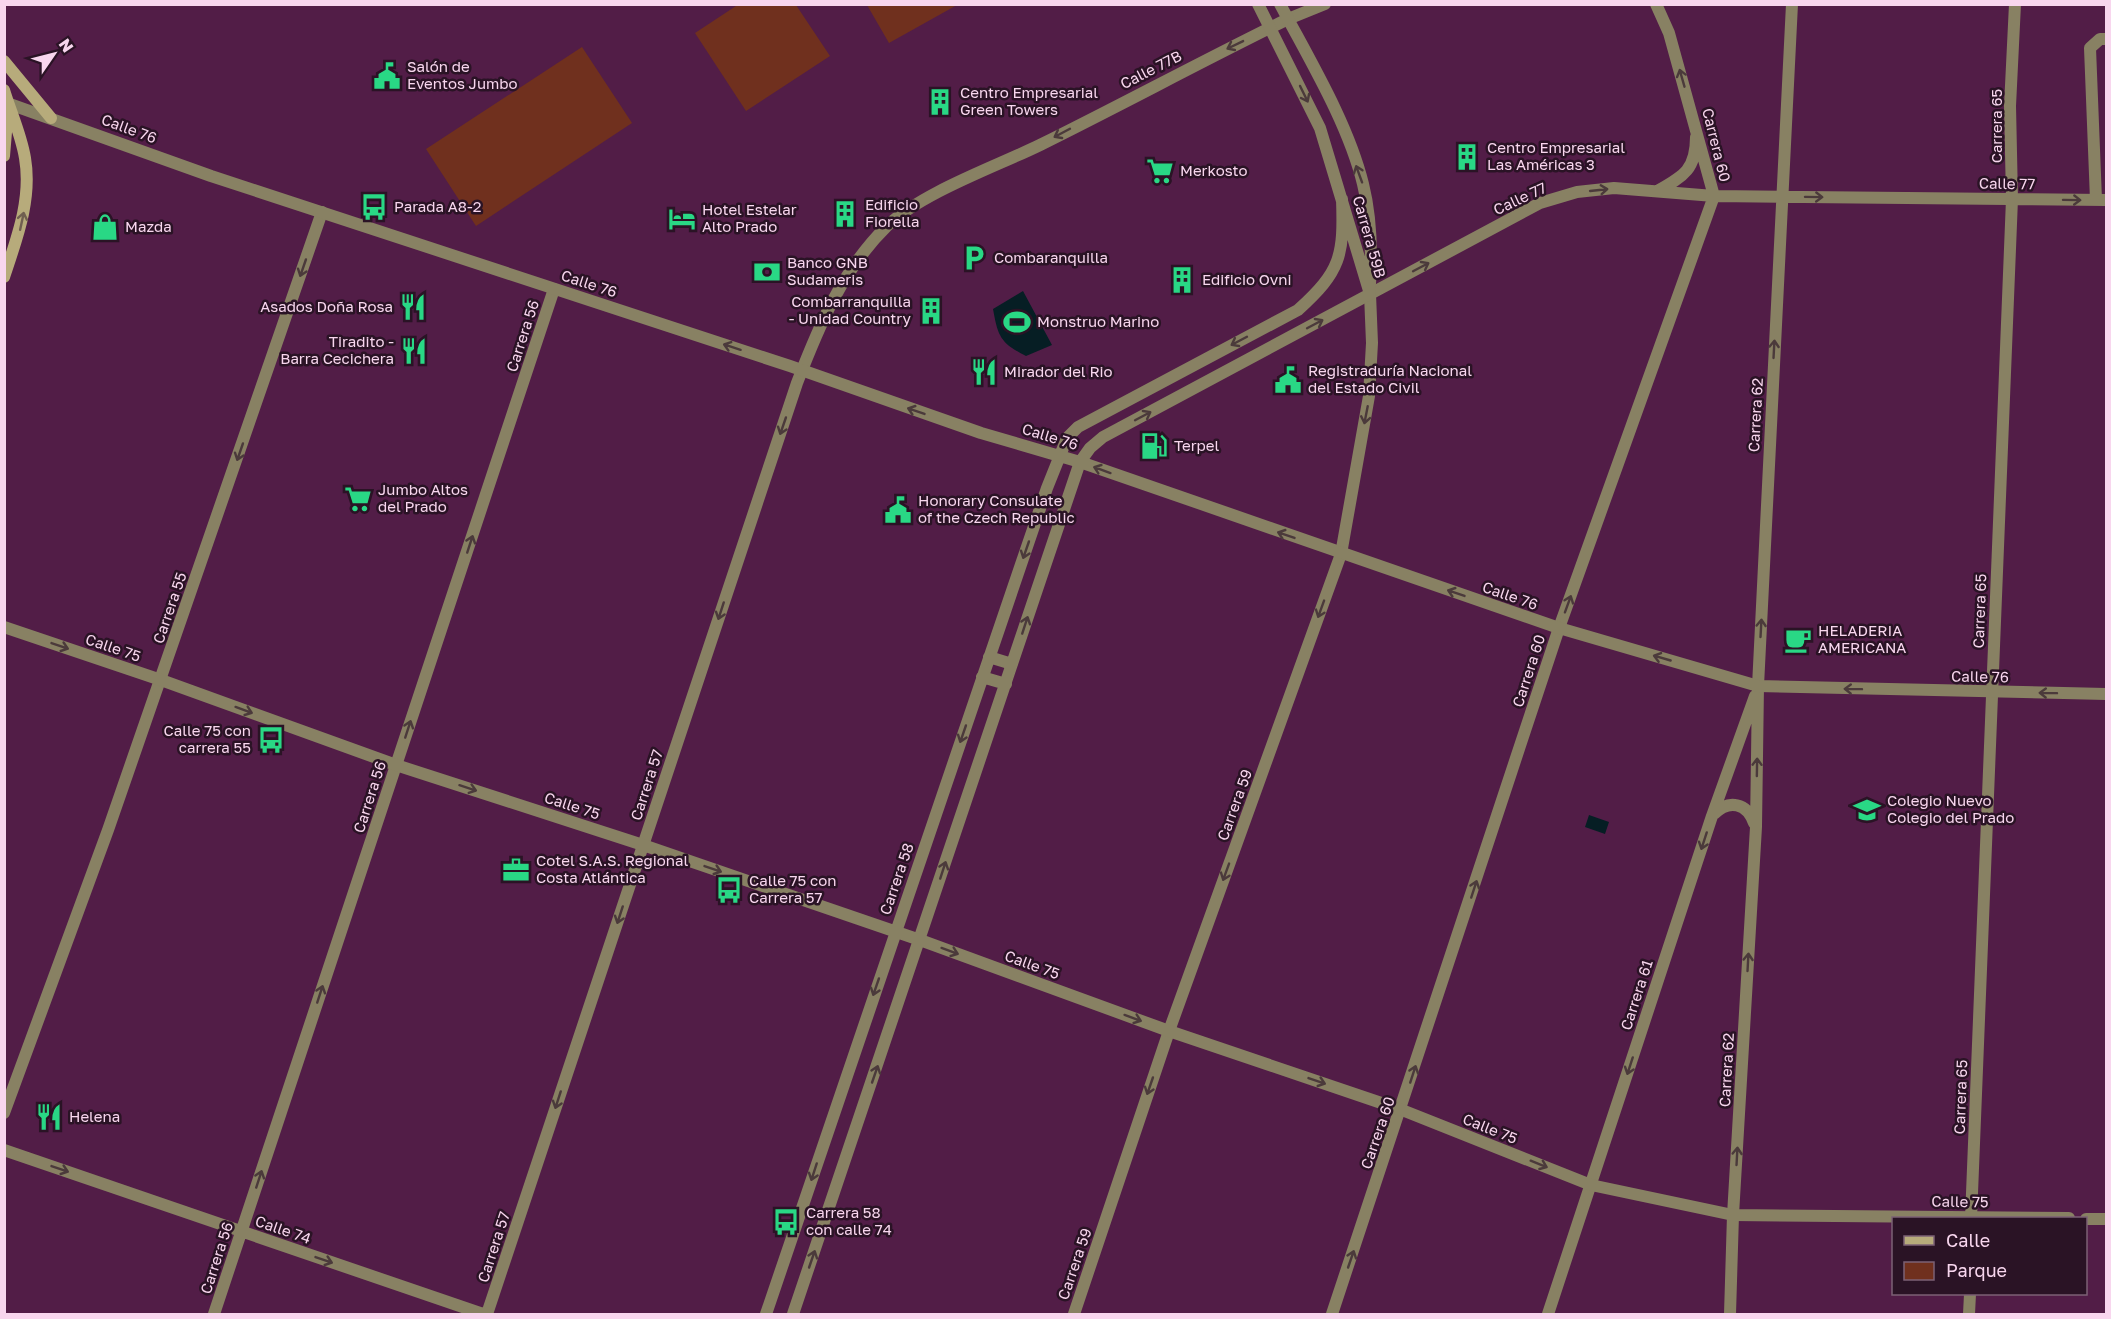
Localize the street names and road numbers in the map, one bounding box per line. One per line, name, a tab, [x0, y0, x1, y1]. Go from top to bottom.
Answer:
street label: Calle 77B	[1117, 46, 1184, 92]
street label: Carrera 65	[1987, 89, 2005, 163]
street label: Carrera 60	[1699, 106, 1735, 183]
street label: Calle 76	[99, 110, 159, 146]
street label: Calle 77	[1979, 174, 2035, 192]
street label: Calle 77	[1490, 178, 1549, 218]
street label: Carrera 59B	[1350, 194, 1390, 280]
street label: Calle 76	[559, 266, 619, 301]
street label: Carrera 56	[502, 297, 542, 374]
street label: Carrera 62	[1744, 377, 1766, 453]
street label: Calle 76	[1020, 419, 1080, 453]
street label: Carrera 55	[148, 570, 190, 646]
street label: Carrera 65	[1969, 573, 1989, 649]
street label: Calle 76	[1480, 577, 1540, 613]
street label: Calle 75	[83, 629, 143, 665]
street label: Carrera 60	[1508, 632, 1548, 709]
street label: Calle 76	[1951, 666, 2009, 686]
street label: Carrera 57	[626, 747, 666, 822]
street label: Carrera 56	[349, 758, 389, 835]
street label: Carrera 59	[1213, 767, 1255, 843]
street label: Calle 75	[542, 788, 602, 822]
street label: Carrera 58	[875, 840, 917, 917]
street label: Calle 75	[1002, 946, 1062, 982]
street label: Carrera 61	[1616, 957, 1656, 1032]
street label: Carrera 62	[1715, 1032, 1737, 1108]
street label: Carrera 65	[1950, 1059, 1970, 1135]
street label: Carrera 60	[1356, 1094, 1398, 1171]
street label: Calle 75	[1460, 1109, 1520, 1147]
street label: Calle 75	[1931, 1192, 1989, 1210]
street label: Carrera 57	[473, 1209, 513, 1284]
street label: Calle 74	[253, 1211, 314, 1247]
street label: Carrera 56	[196, 1219, 236, 1296]
street label: Carrera 59	[1053, 1225, 1095, 1302]

